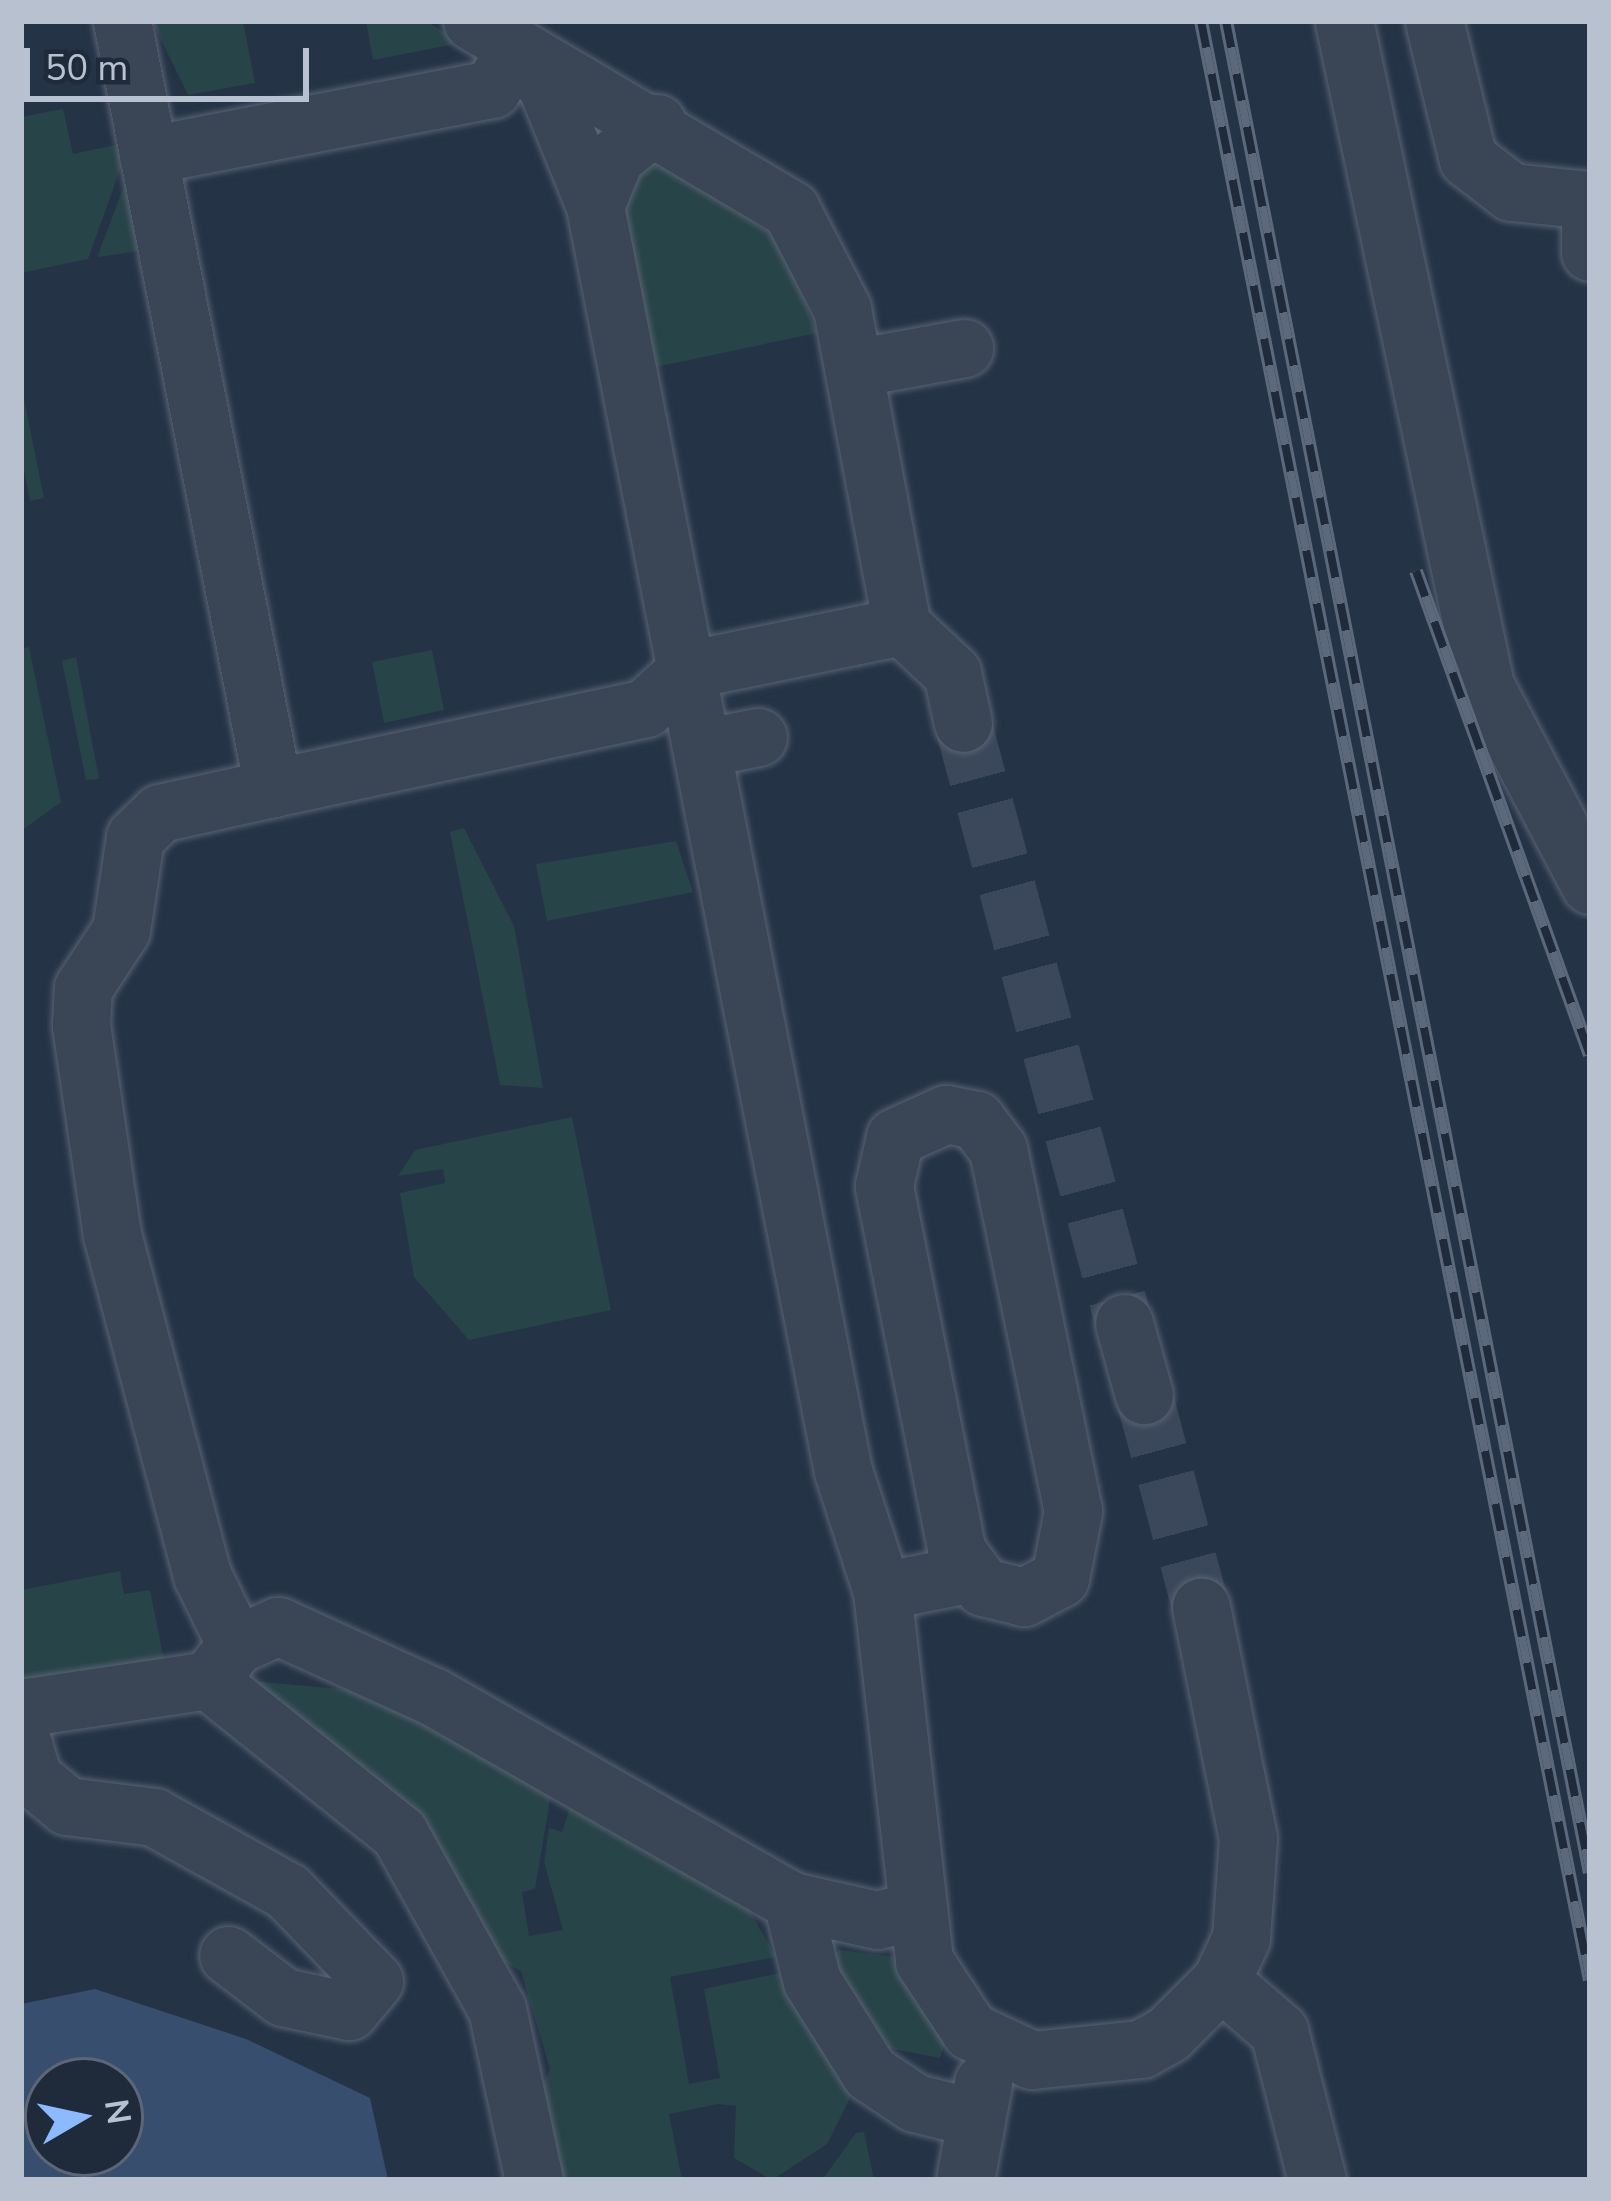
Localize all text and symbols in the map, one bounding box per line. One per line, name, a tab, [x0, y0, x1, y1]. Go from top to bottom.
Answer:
scale bar	[30, 24, 315, 98]
text: 50 m	[45, 44, 128, 93]
north arrow	[24, 2057, 144, 2177]
text: N	[93, 2096, 141, 2127]

